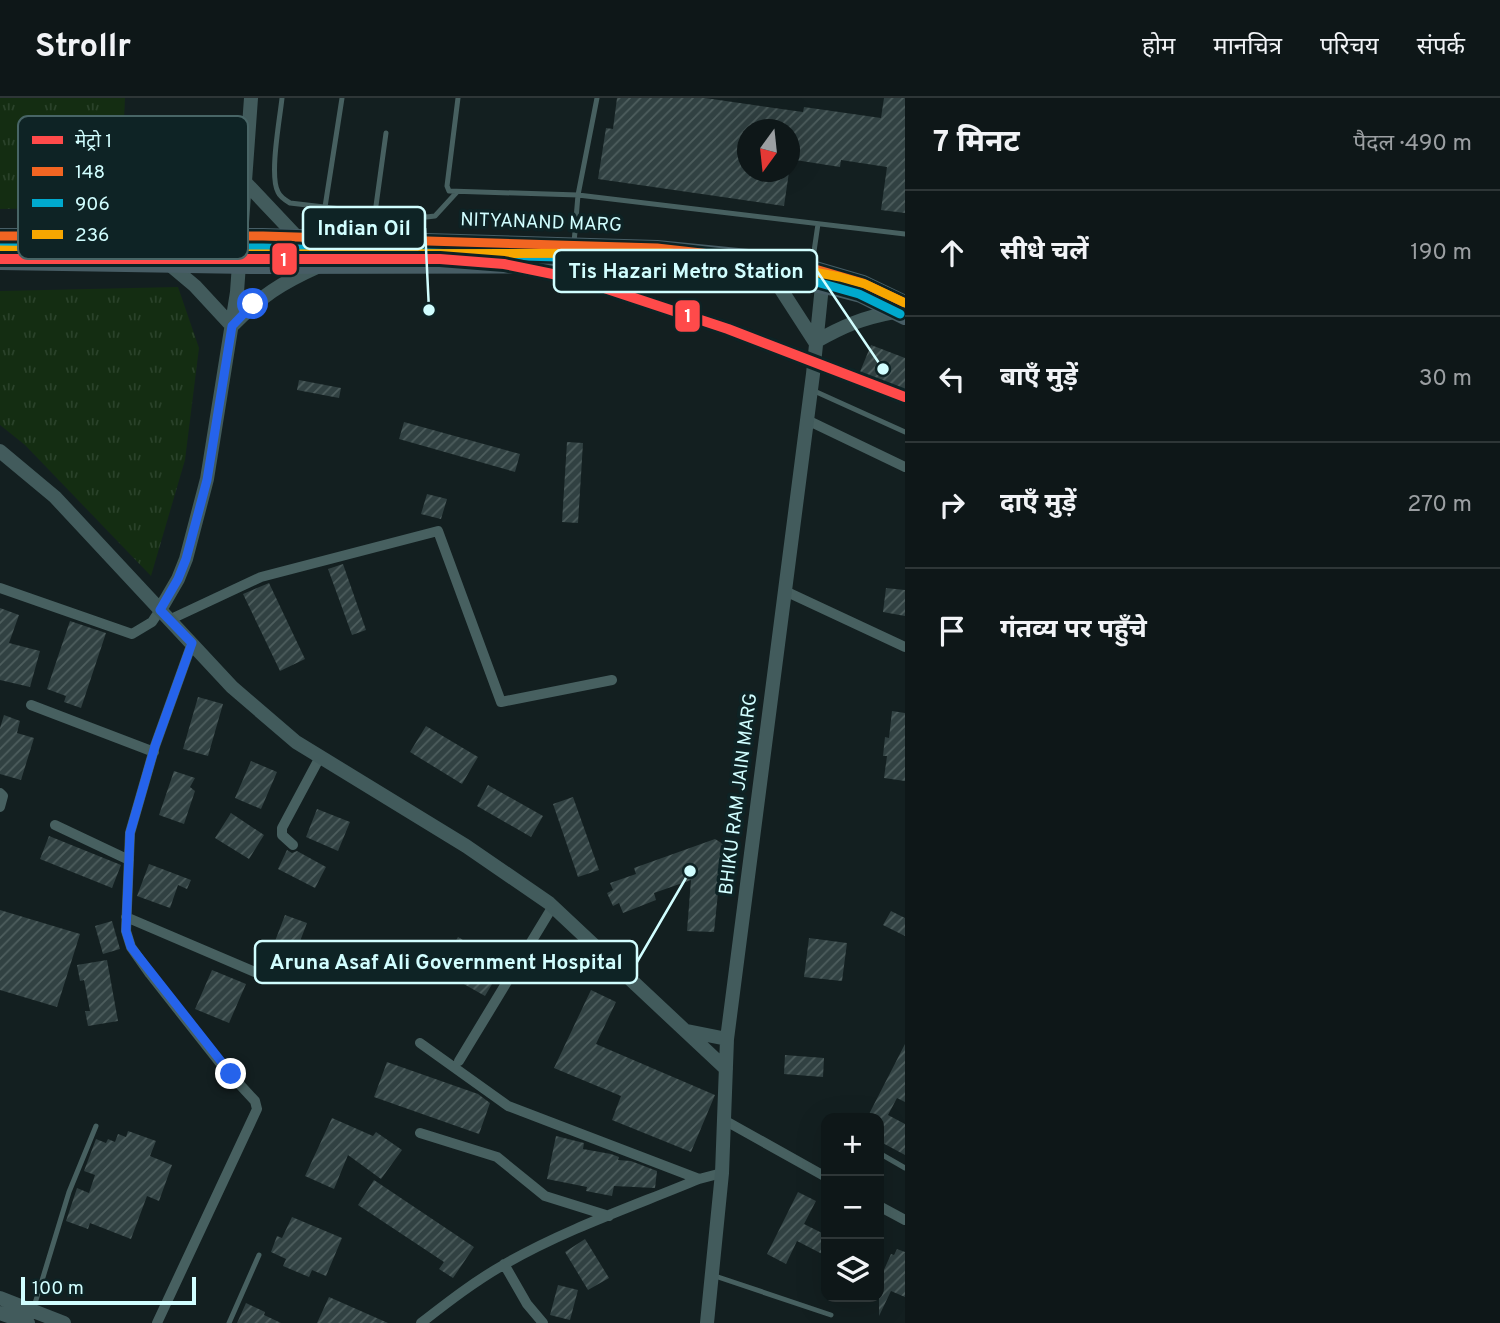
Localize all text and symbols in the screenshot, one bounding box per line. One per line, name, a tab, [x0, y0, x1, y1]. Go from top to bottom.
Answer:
text: Strollr	[35, 27, 131, 69]
text: होम	[1142, 33, 1175, 63]
text: मानचित्र	[1213, 33, 1282, 63]
text: परिचय	[1320, 33, 1379, 63]
text: संपर्क	[1417, 33, 1465, 63]
legend	[18, 116, 248, 259]
north arrow	[737, 119, 800, 182]
text: 7 मिनट	[933, 125, 1020, 162]
text: मेट्रो 1	[75, 129, 112, 154]
text: पैदल · 490 m	[1353, 130, 1472, 159]
text: 148	[75, 161, 105, 185]
text: 906	[75, 193, 110, 217]
callout: Indian Oil	[303, 207, 425, 249]
street label: NITYANAND MARG	[460, 208, 622, 238]
text: Indian Oil	[317, 216, 411, 243]
text: 236	[75, 224, 109, 248]
icon: ahead	[933, 234, 971, 272]
text: सीधे चलें	[1000, 236, 1088, 269]
text: 190 m	[1410, 239, 1472, 268]
line badge: 1	[271, 242, 298, 276]
text: 1	[280, 249, 288, 273]
callout: Tis Hazari Metro Station	[554, 250, 817, 292]
text: Tis Hazari Metro Station	[568, 259, 804, 286]
route start	[237, 288, 268, 319]
line badge: 1	[674, 299, 701, 333]
text: 1	[684, 305, 692, 329]
icon: left	[933, 360, 971, 398]
text: बाएँ मुड़ें	[1000, 362, 1078, 395]
text: 30 m	[1419, 365, 1472, 394]
icon: right	[933, 486, 971, 524]
text: दाएँ मुड़ें	[1000, 488, 1076, 521]
text: 270 m	[1407, 491, 1472, 520]
icon: arrive	[933, 612, 971, 650]
text: गंतव्य पर पहुँचे	[1000, 614, 1147, 647]
street label: BHIKU RAM JAIN MARG	[715, 692, 763, 896]
callout: Aruna Asaf Ali Government Hospital	[255, 941, 637, 983]
text: Aruna Asaf Ali Government Hospital	[269, 950, 623, 977]
route end	[215, 1058, 246, 1089]
map controls	[821, 1113, 884, 1302]
button: +	[821, 1113, 884, 1176]
button: −	[821, 1176, 884, 1239]
button: layers	[821, 1239, 884, 1302]
scale bar	[21, 1274, 196, 1306]
text: 100 m	[32, 1277, 84, 1301]

